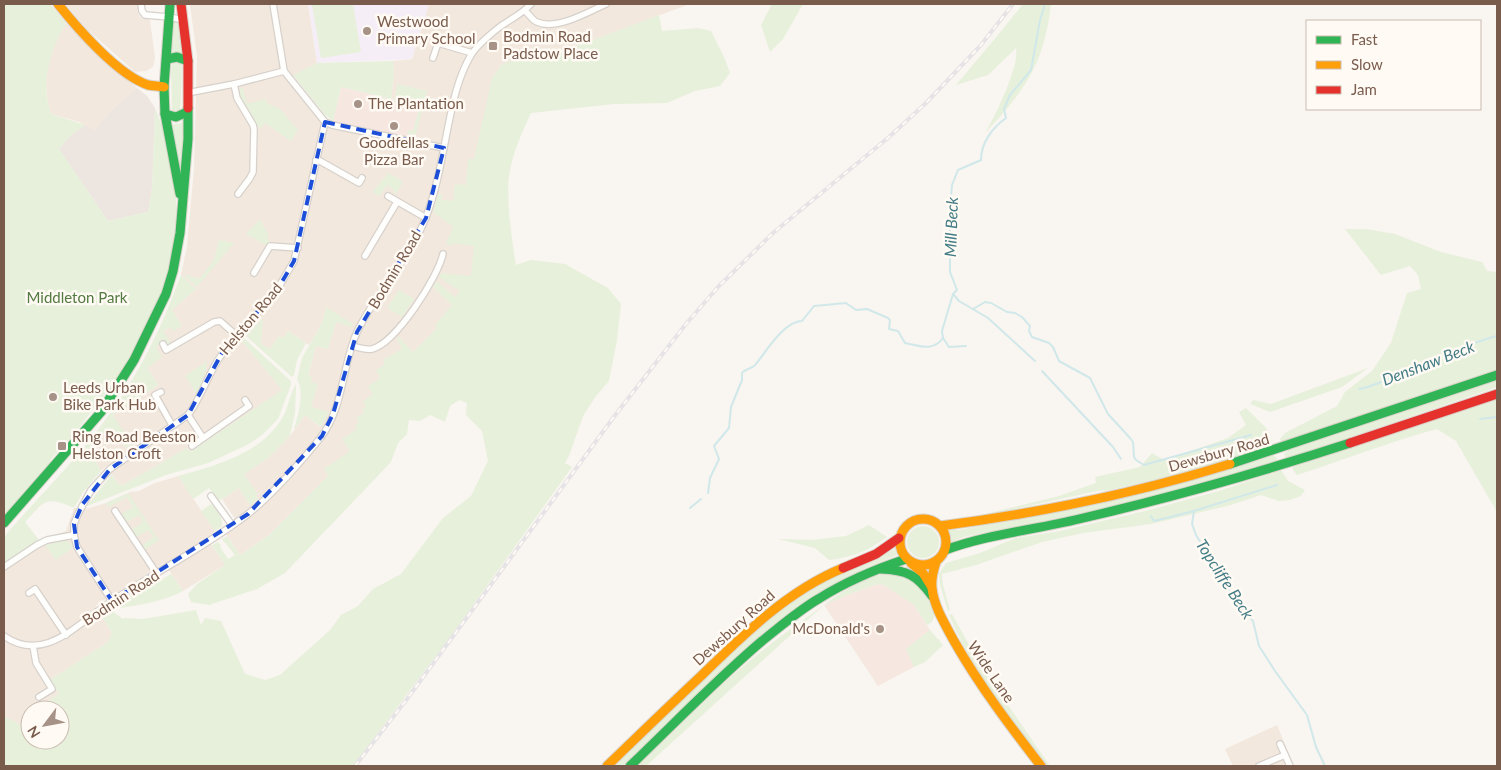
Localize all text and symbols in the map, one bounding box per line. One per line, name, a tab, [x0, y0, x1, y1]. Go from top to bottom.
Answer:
place label: Westwood Primary School	[377, 12, 476, 47]
legend	[1306, 20, 1481, 110]
marker: Westwood Primary School	[361, 25, 373, 37]
place label: Bodmin Road Padstow Place	[503, 27, 598, 62]
text: Fast	[1351, 30, 1378, 48]
marker: Bodmin Road Padstow Place	[487, 40, 499, 52]
text: Slow	[1351, 55, 1383, 73]
text: Jam	[1351, 80, 1377, 98]
place label: The Plantation	[368, 94, 464, 112]
marker: The Plantation	[352, 98, 364, 110]
marker: Goodfellas Pizza Bar	[388, 120, 400, 132]
place label: Goodfellas Pizza Bar	[359, 133, 429, 168]
water label: Mill Beck	[940, 196, 961, 257]
street label: Bodmin Road	[364, 227, 424, 312]
street label: Helston Road	[215, 279, 286, 358]
park label: Middleton Park	[27, 288, 128, 306]
water label: Denshaw Beck	[1379, 336, 1477, 389]
place label: Leeds Urban Bike Park Hub	[63, 378, 156, 413]
marker: Leeds Urban Bike Park Hub	[47, 391, 59, 403]
place label: Ring Road Beeston Helston Croft	[72, 427, 196, 462]
street label: Dewsbury Road	[1166, 429, 1271, 475]
marker: Ring Road Beeston Helston Croft	[56, 440, 68, 452]
water label: Topcliffe Beck	[1193, 535, 1258, 623]
street label: Bodmin Road	[79, 566, 162, 629]
street label: Dewsbury Road	[689, 586, 778, 669]
place label: McDonald's	[792, 619, 870, 637]
marker: McDonald's	[874, 623, 886, 635]
street label: Wide Lane	[965, 637, 1019, 706]
north arrow	[20, 700, 70, 750]
text: N	[23, 723, 44, 741]

